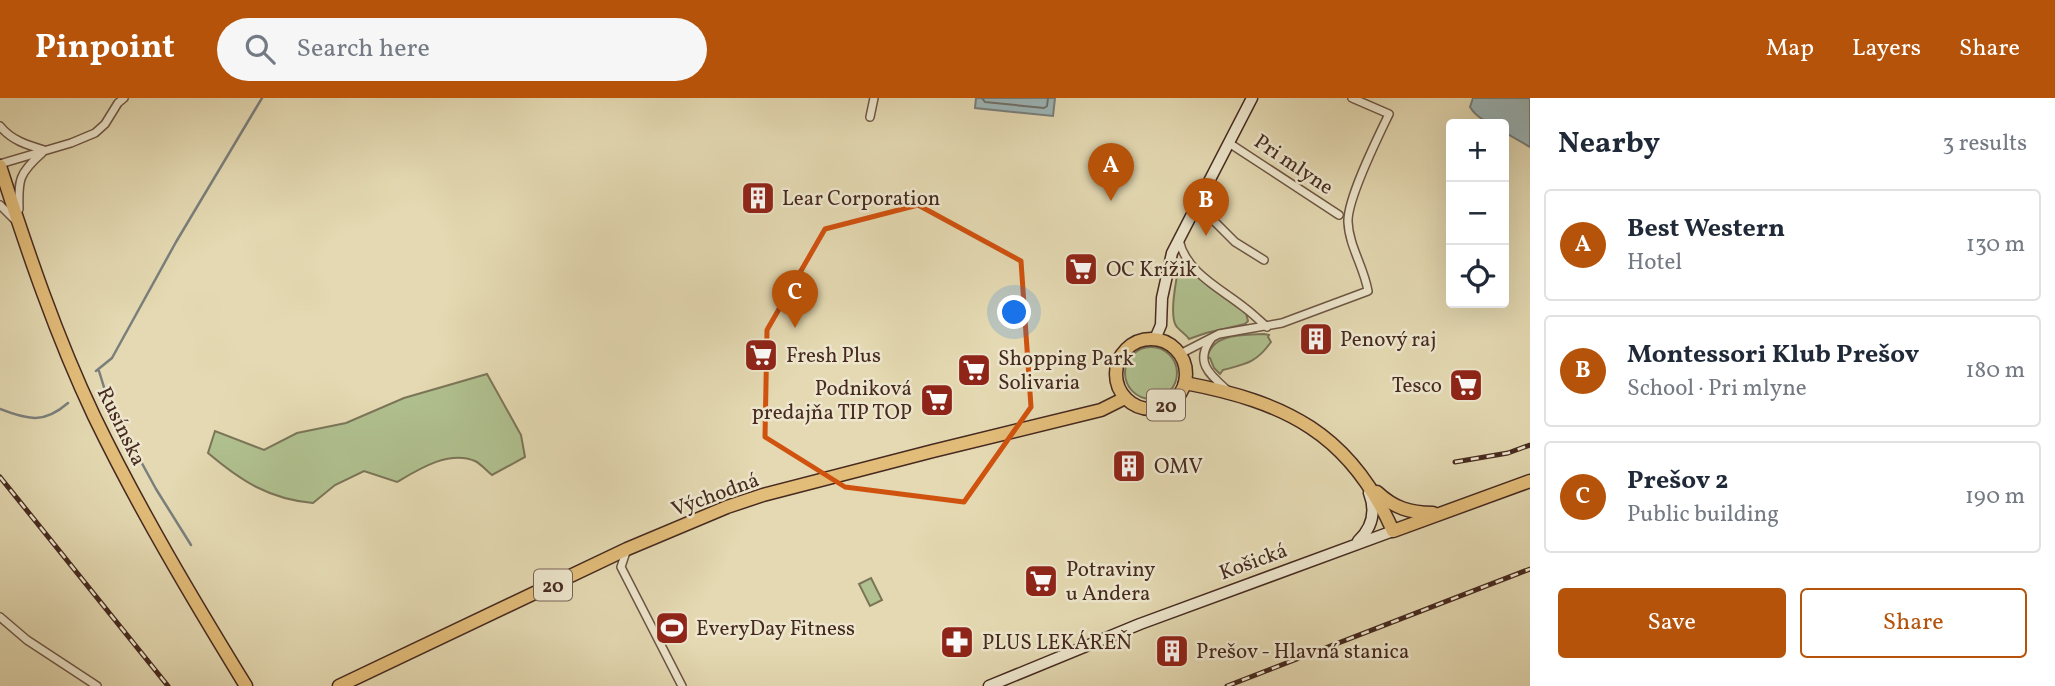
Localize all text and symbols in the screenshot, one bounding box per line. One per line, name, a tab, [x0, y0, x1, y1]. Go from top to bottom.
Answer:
search box	[217, 18, 707, 81]
text: Pinpoint	[35, 26, 175, 72]
icon: search	[241, 30, 279, 68]
text: Search here	[297, 31, 430, 67]
text: Map	[1766, 32, 1814, 66]
text: Layers	[1852, 32, 1921, 66]
text: Share	[1959, 32, 2020, 66]
map controls	[1446, 119, 1509, 308]
button: +	[1446, 119, 1509, 182]
text: Nearby	[1558, 123, 1660, 165]
street label: Pri mlyne	[1248, 128, 1339, 203]
text: 3 results	[1942, 128, 2027, 160]
pin: A	[1088, 143, 1134, 201]
pin: B	[1183, 178, 1229, 236]
building icon: Lear Corporation	[739, 179, 777, 217]
button: −	[1446, 182, 1509, 245]
place label: Lear Corporation	[782, 185, 940, 214]
text: Best Western	[1627, 211, 1785, 247]
text: A	[1575, 229, 1591, 261]
text: 130 m	[1966, 229, 2025, 261]
button: locate	[1446, 245, 1509, 308]
text: Hotel	[1627, 247, 1682, 279]
supermarket icon: OC Krížik	[1062, 250, 1100, 288]
place label: OC Krížik	[1106, 256, 1197, 285]
pin: C	[772, 270, 818, 328]
your location	[997, 295, 1031, 329]
building icon: Penový raj	[1297, 320, 1335, 358]
place label: Penový raj	[1340, 326, 1436, 355]
supermarket icon: Fresh Plus	[742, 336, 780, 374]
text: Montessori Klub Prešov	[1627, 337, 1919, 373]
place label: Fresh Plus	[786, 342, 881, 371]
place label: Shopping Park Solivaria	[998, 345, 1135, 398]
supermarket icon: Shopping Park Solivaria	[955, 351, 993, 389]
text: B	[1575, 355, 1591, 387]
text: 180 m	[1966, 355, 2025, 387]
supermarket icon: Tesco	[1447, 366, 1485, 404]
place label: Tesco	[1392, 372, 1442, 401]
text: School · Pri mlyne	[1627, 373, 1807, 405]
place label: Podniková predajňa TIP TOP	[752, 375, 912, 428]
supermarket icon: Podniková predajňa TIP TOP	[918, 381, 956, 419]
street label: Rusínska	[89, 382, 152, 471]
road number: 20	[1147, 390, 1185, 420]
building icon: OMV	[1110, 447, 1148, 485]
place label: OMV	[1154, 453, 1203, 482]
text: Prešov 2	[1627, 463, 1729, 499]
street label: Východná	[668, 466, 763, 525]
text: C	[1576, 481, 1590, 513]
text: 190 m	[1965, 481, 2025, 513]
text: Public building	[1627, 499, 1779, 531]
street label: Košická	[1215, 537, 1292, 588]
place label: Potraviny u Andera	[1066, 556, 1156, 609]
supermarket icon: Potraviny u Andera	[1022, 562, 1060, 600]
road number: 20	[534, 570, 572, 600]
button: Save	[1558, 588, 1786, 658]
button: Share	[1800, 588, 2027, 658]
sports icon: EveryDay Fitness	[653, 609, 691, 647]
place label: EveryDay Fitness	[696, 615, 855, 644]
pharmacy icon: PLUS LEKÁREŇ	[938, 623, 976, 661]
place label: PLUS LEKÁREŇ	[982, 629, 1132, 658]
building icon: Prešov - Hlavná stanica	[1153, 632, 1191, 670]
place label: Prešov - Hlavná stanica	[1196, 638, 1409, 667]

